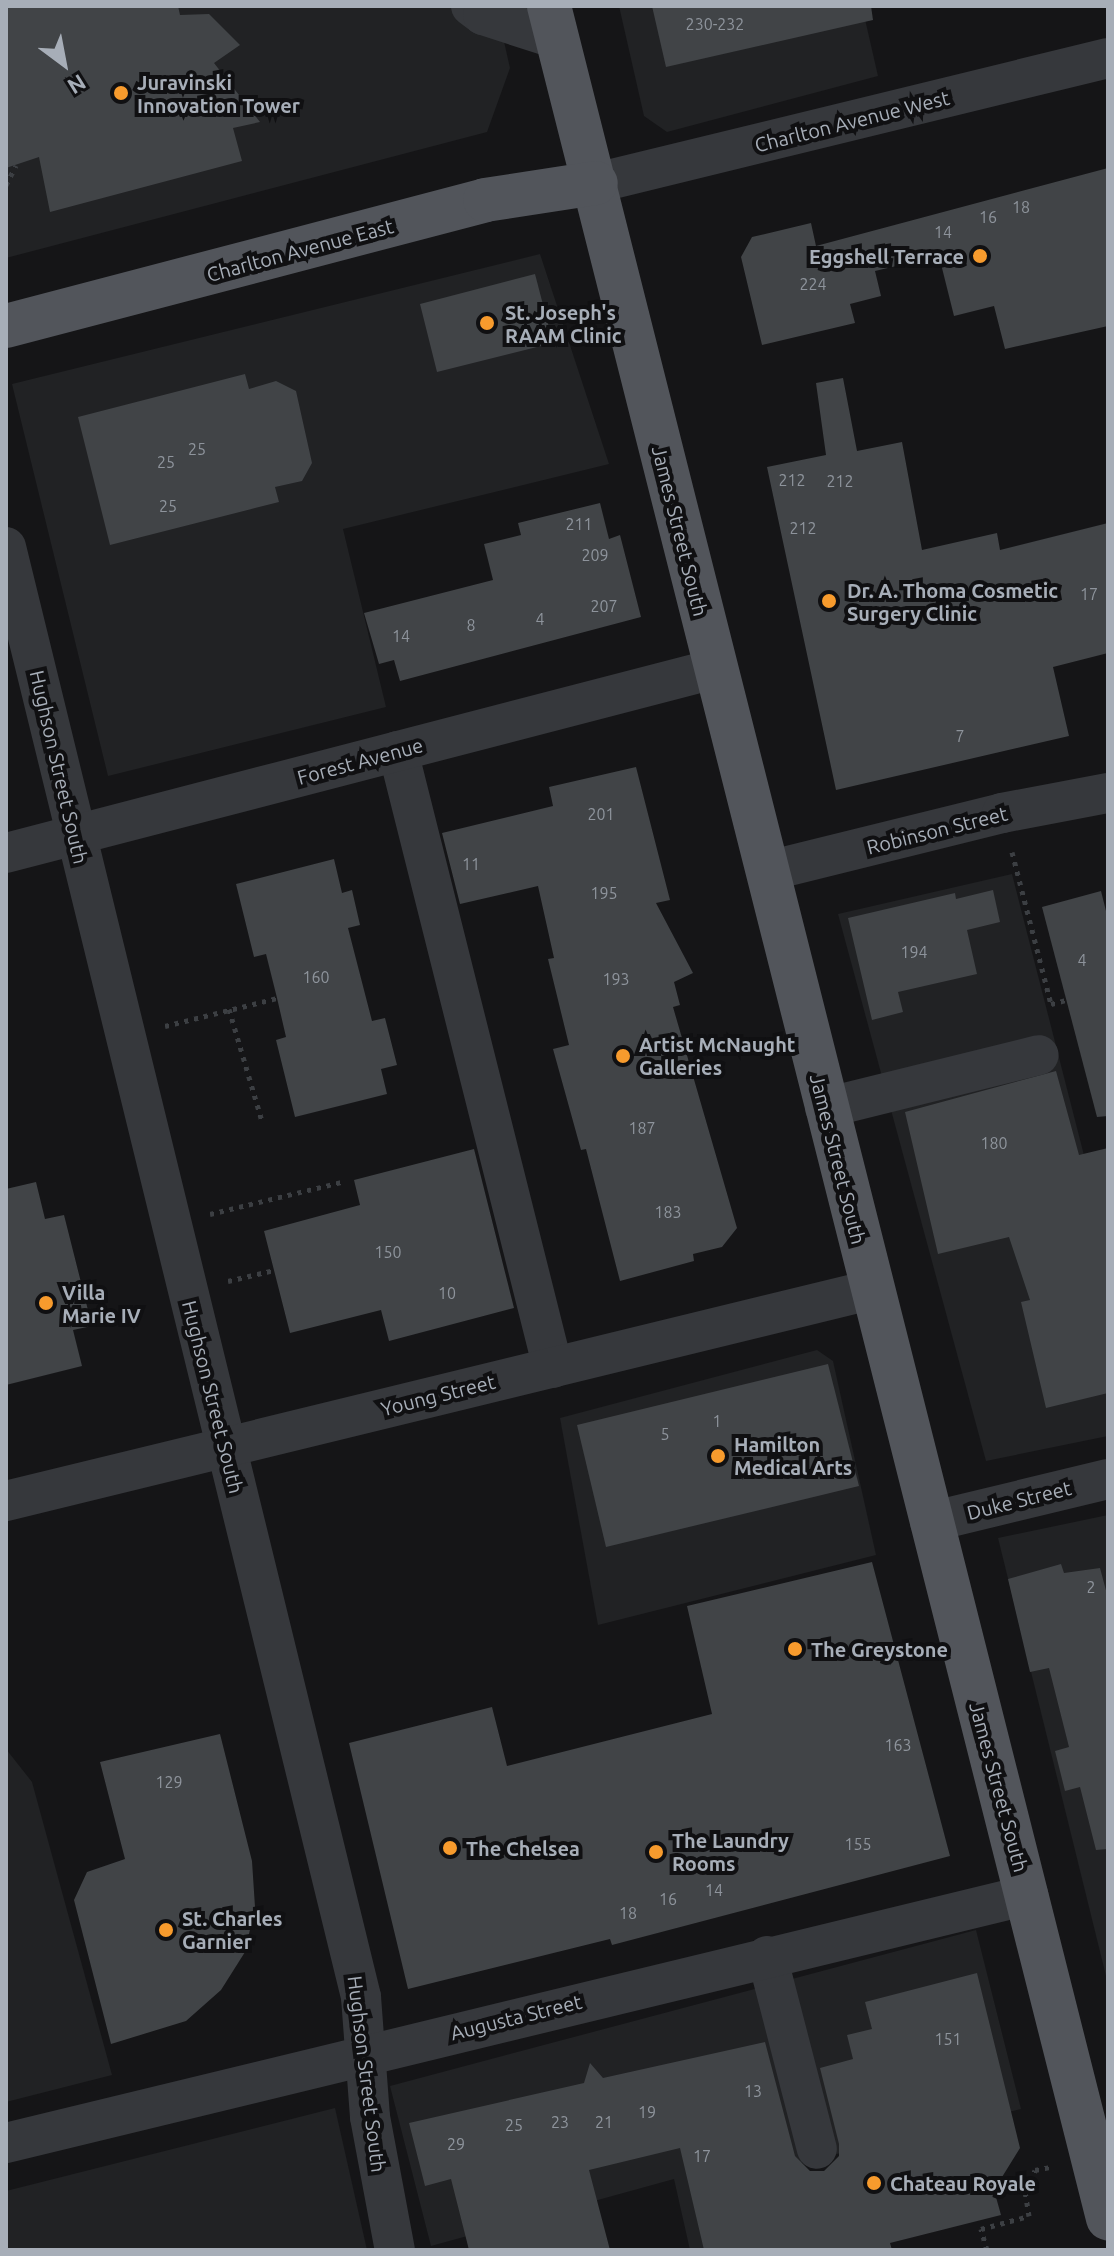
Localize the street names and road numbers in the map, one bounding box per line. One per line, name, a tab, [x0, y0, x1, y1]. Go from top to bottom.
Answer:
street label: Charlton Avenue West	[752, 85, 952, 157]
street label: Charlton Avenue East	[204, 214, 396, 286]
street label: James Street South	[647, 443, 713, 619]
street label: Hughson Street South	[25, 668, 93, 866]
street label: Forest Avenue	[294, 733, 426, 789]
street label: Robinson Street	[864, 801, 1010, 859]
street label: James Street South	[805, 1071, 871, 1247]
street label: Hughson Street South	[177, 1298, 249, 1496]
street label: Young Street	[378, 1369, 498, 1421]
street label: Duke Street	[964, 1475, 1074, 1525]
street label: James Street South	[965, 1699, 1033, 1875]
street label: Hughson Street South	[343, 1974, 391, 2174]
street label: Augusta Street	[448, 1989, 584, 2045]

